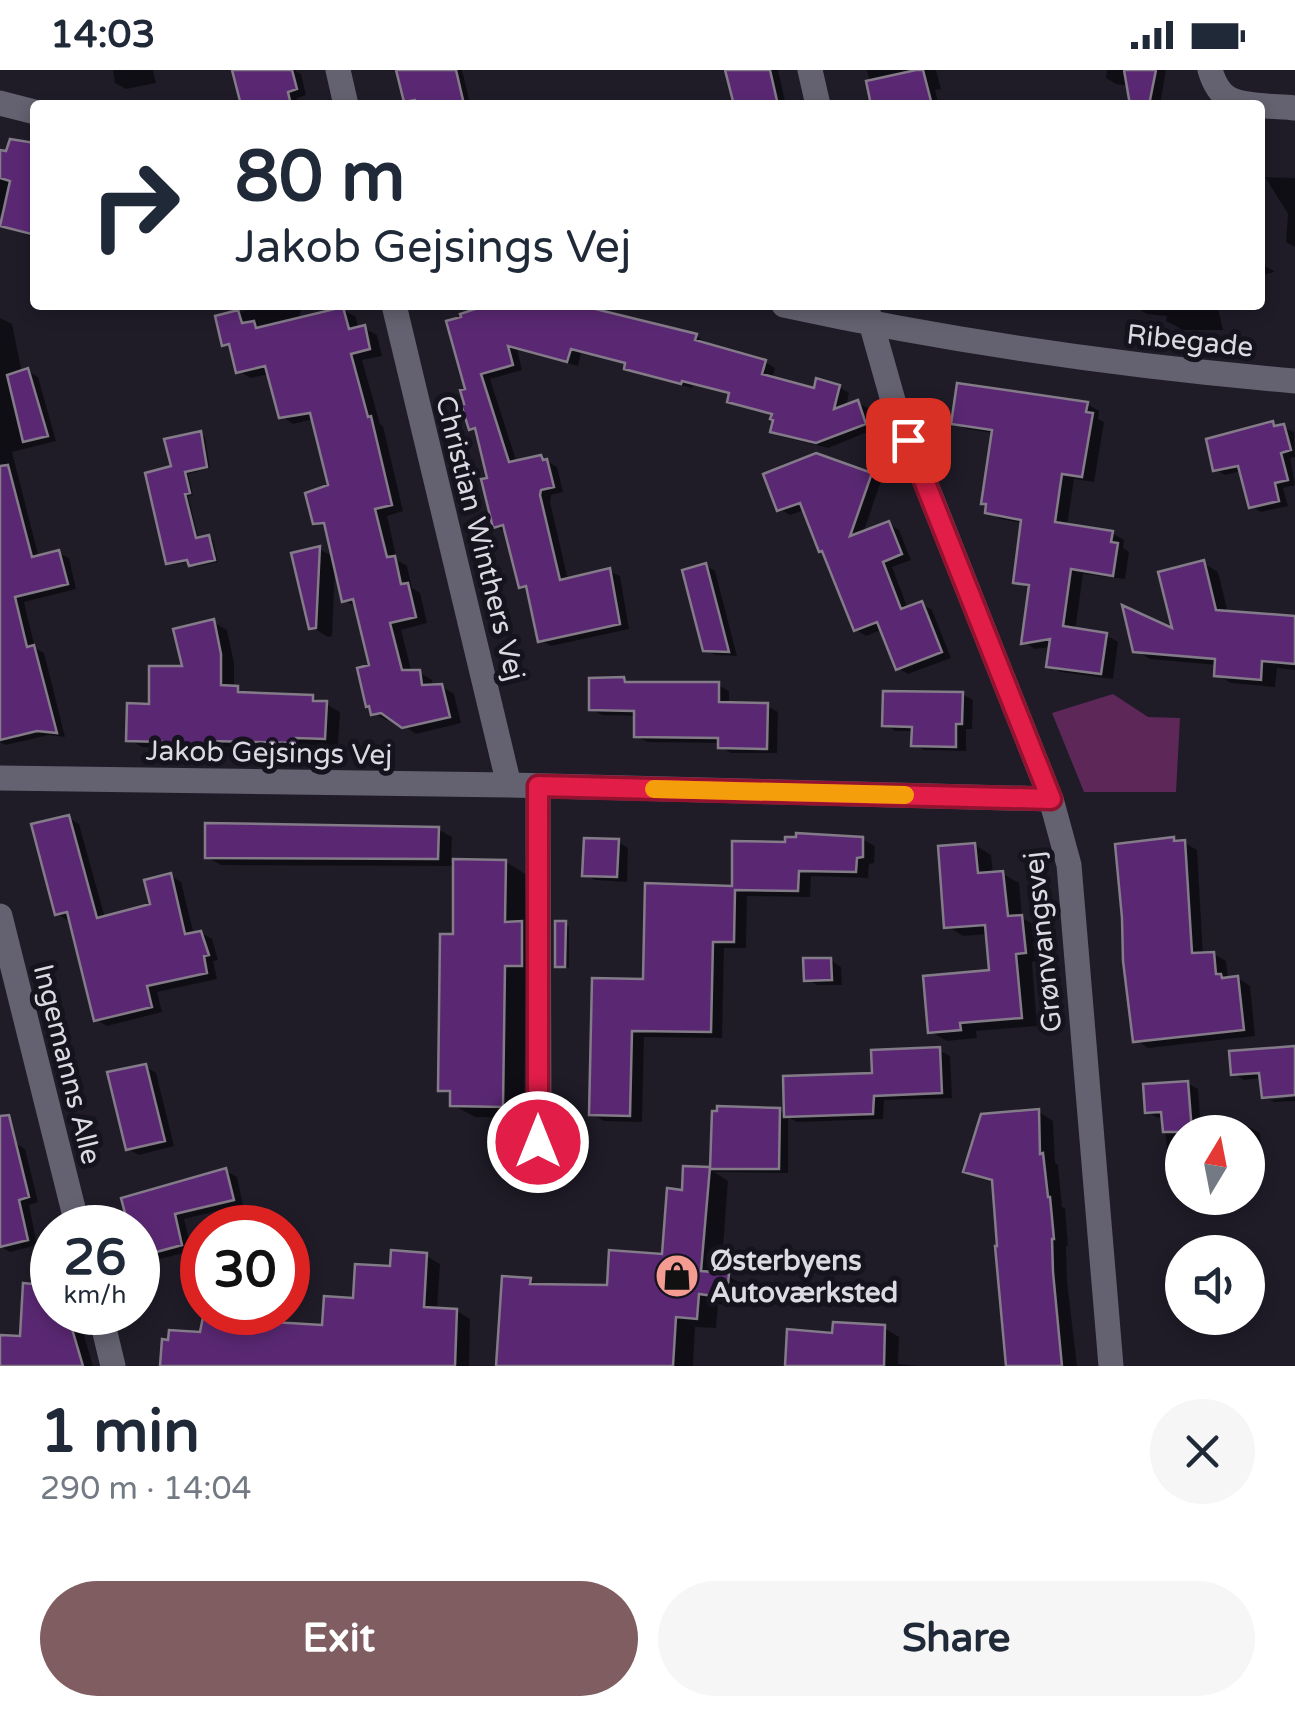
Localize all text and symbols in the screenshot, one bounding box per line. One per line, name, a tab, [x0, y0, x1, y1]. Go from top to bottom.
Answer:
text: 14:03	[50, 12, 155, 58]
text: 80 m	[235, 136, 405, 220]
icon: right	[70, 140, 200, 270]
text: Jakob Gejsings Vej	[235, 221, 631, 275]
street label: Ribegade	[1125, 317, 1255, 365]
street label: Christian Winthers Vej	[428, 392, 532, 684]
pin	[866, 398, 951, 483]
icon: arrive	[881, 413, 936, 468]
street label: Jakob Gejsings Vej	[145, 734, 393, 772]
street label: Grønvangsvej	[1017, 850, 1069, 1034]
street label: Ingemanns Alle	[26, 961, 108, 1168]
position arrow	[486, 1090, 590, 1194]
north arrow	[1165, 1115, 1265, 1215]
map controls	[1165, 1115, 1265, 1335]
speed limit sign: 30	[180, 1205, 310, 1335]
text: 26	[64, 1228, 126, 1288]
button: sound	[1165, 1235, 1265, 1335]
place label: Østerbyens Autoværksted	[710, 1244, 898, 1310]
shop icon: Østerbyens Autoværksted	[654, 1253, 700, 1299]
text: km/h	[64, 1280, 126, 1310]
text: 1 min	[40, 1396, 200, 1468]
button: close	[1150, 1399, 1255, 1504]
text: 290 m · 14:04	[40, 1470, 252, 1508]
button: Exit	[40, 1581, 638, 1696]
button: Share	[658, 1581, 1255, 1696]

